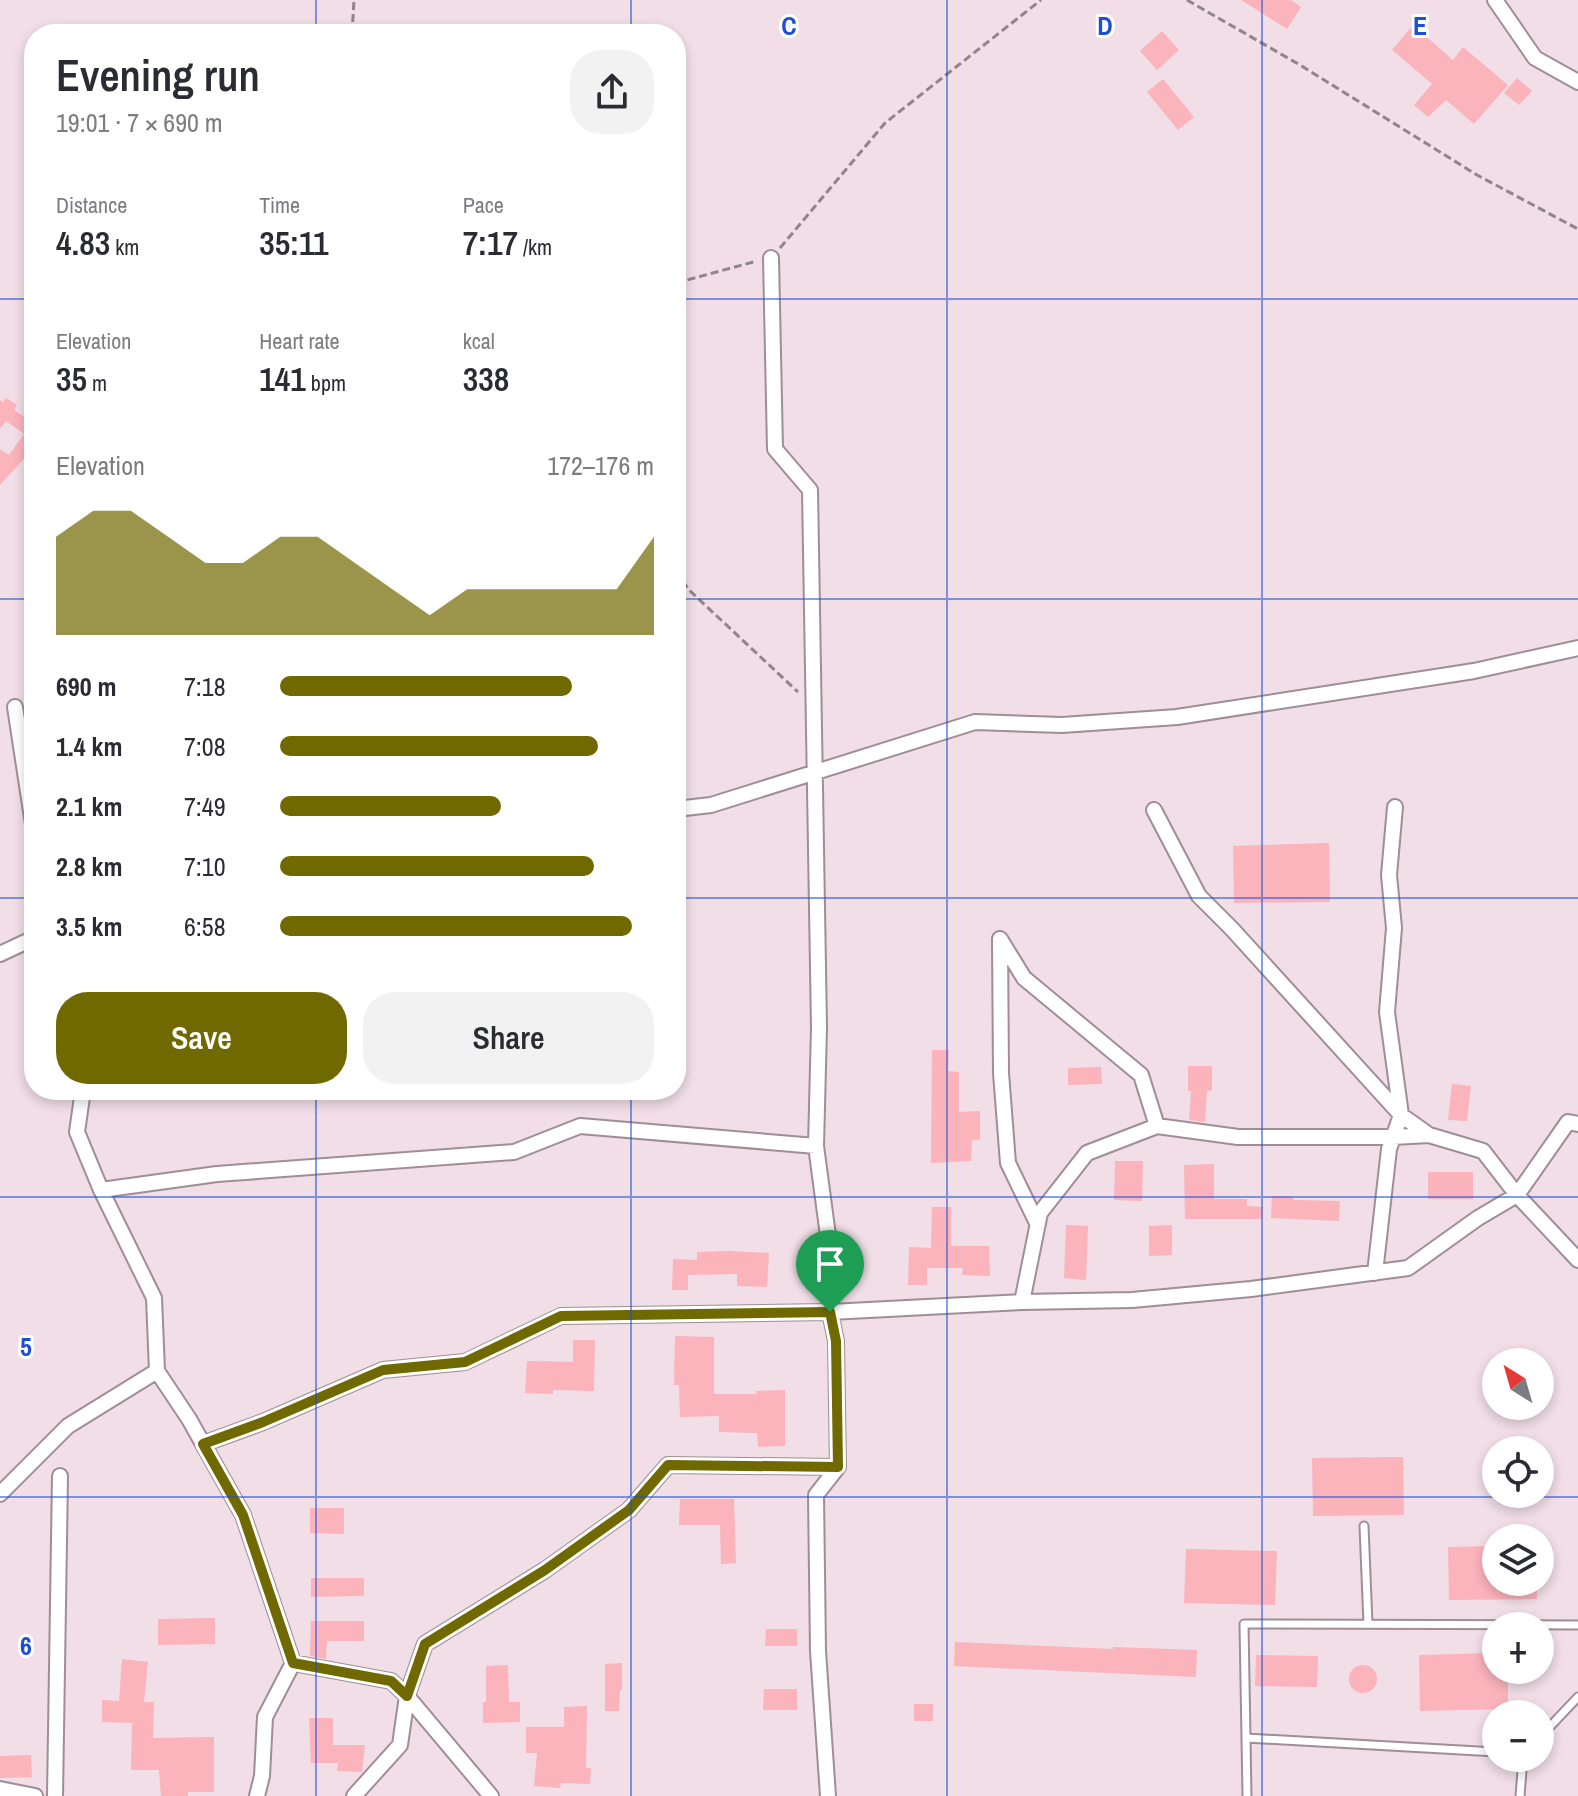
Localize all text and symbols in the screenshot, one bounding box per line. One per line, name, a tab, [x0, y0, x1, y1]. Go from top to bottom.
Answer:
text: C	[781, 8, 797, 43]
text: D	[1097, 8, 1113, 43]
text: E	[1413, 8, 1427, 43]
text: Evening run	[56, 45, 260, 105]
button: share	[570, 50, 654, 134]
text: 19:01 · 7 × 690 m	[56, 105, 223, 140]
text: Distance	[56, 190, 127, 220]
text: Time	[259, 190, 300, 220]
text: Pace	[463, 190, 504, 220]
text: 4.83	[56, 220, 110, 266]
text: 35:11	[259, 220, 328, 266]
text: 7:17	[463, 220, 518, 266]
text: km	[110, 232, 139, 262]
text: /km	[518, 232, 552, 262]
text: Elevation	[56, 326, 131, 356]
text: Heart rate	[259, 326, 340, 356]
text: kcal	[463, 326, 495, 356]
text: 35	[56, 356, 87, 402]
text: 141	[259, 356, 306, 402]
text: 338	[463, 356, 509, 402]
text: m	[87, 368, 107, 398]
text: bpm	[306, 368, 346, 398]
text: Elevation	[56, 448, 145, 483]
text: 172–176 m	[547, 448, 654, 483]
text: 690 m	[56, 669, 116, 704]
text: 7:18	[184, 669, 226, 704]
text: 1.4 km	[56, 729, 122, 764]
text: 7:08	[184, 729, 226, 764]
text: 2.1 km	[56, 789, 122, 824]
text: 7:49	[184, 789, 226, 824]
text: 2.8 km	[56, 849, 122, 884]
text: 7:10	[184, 849, 226, 884]
text: 3.5 km	[56, 909, 122, 944]
text: 6:58	[184, 909, 226, 944]
button: Save	[56, 992, 347, 1084]
button: Share	[363, 992, 654, 1084]
pin	[796, 1230, 864, 1312]
icon: arrive	[808, 1242, 852, 1286]
text: 5	[20, 1329, 32, 1364]
north arrow	[1482, 1348, 1554, 1420]
map controls	[1482, 1348, 1554, 1772]
button: locate	[1482, 1436, 1554, 1508]
button: layers	[1482, 1524, 1554, 1596]
button: +	[1482, 1612, 1554, 1684]
text: 6	[20, 1628, 32, 1663]
button: −	[1482, 1700, 1554, 1772]

